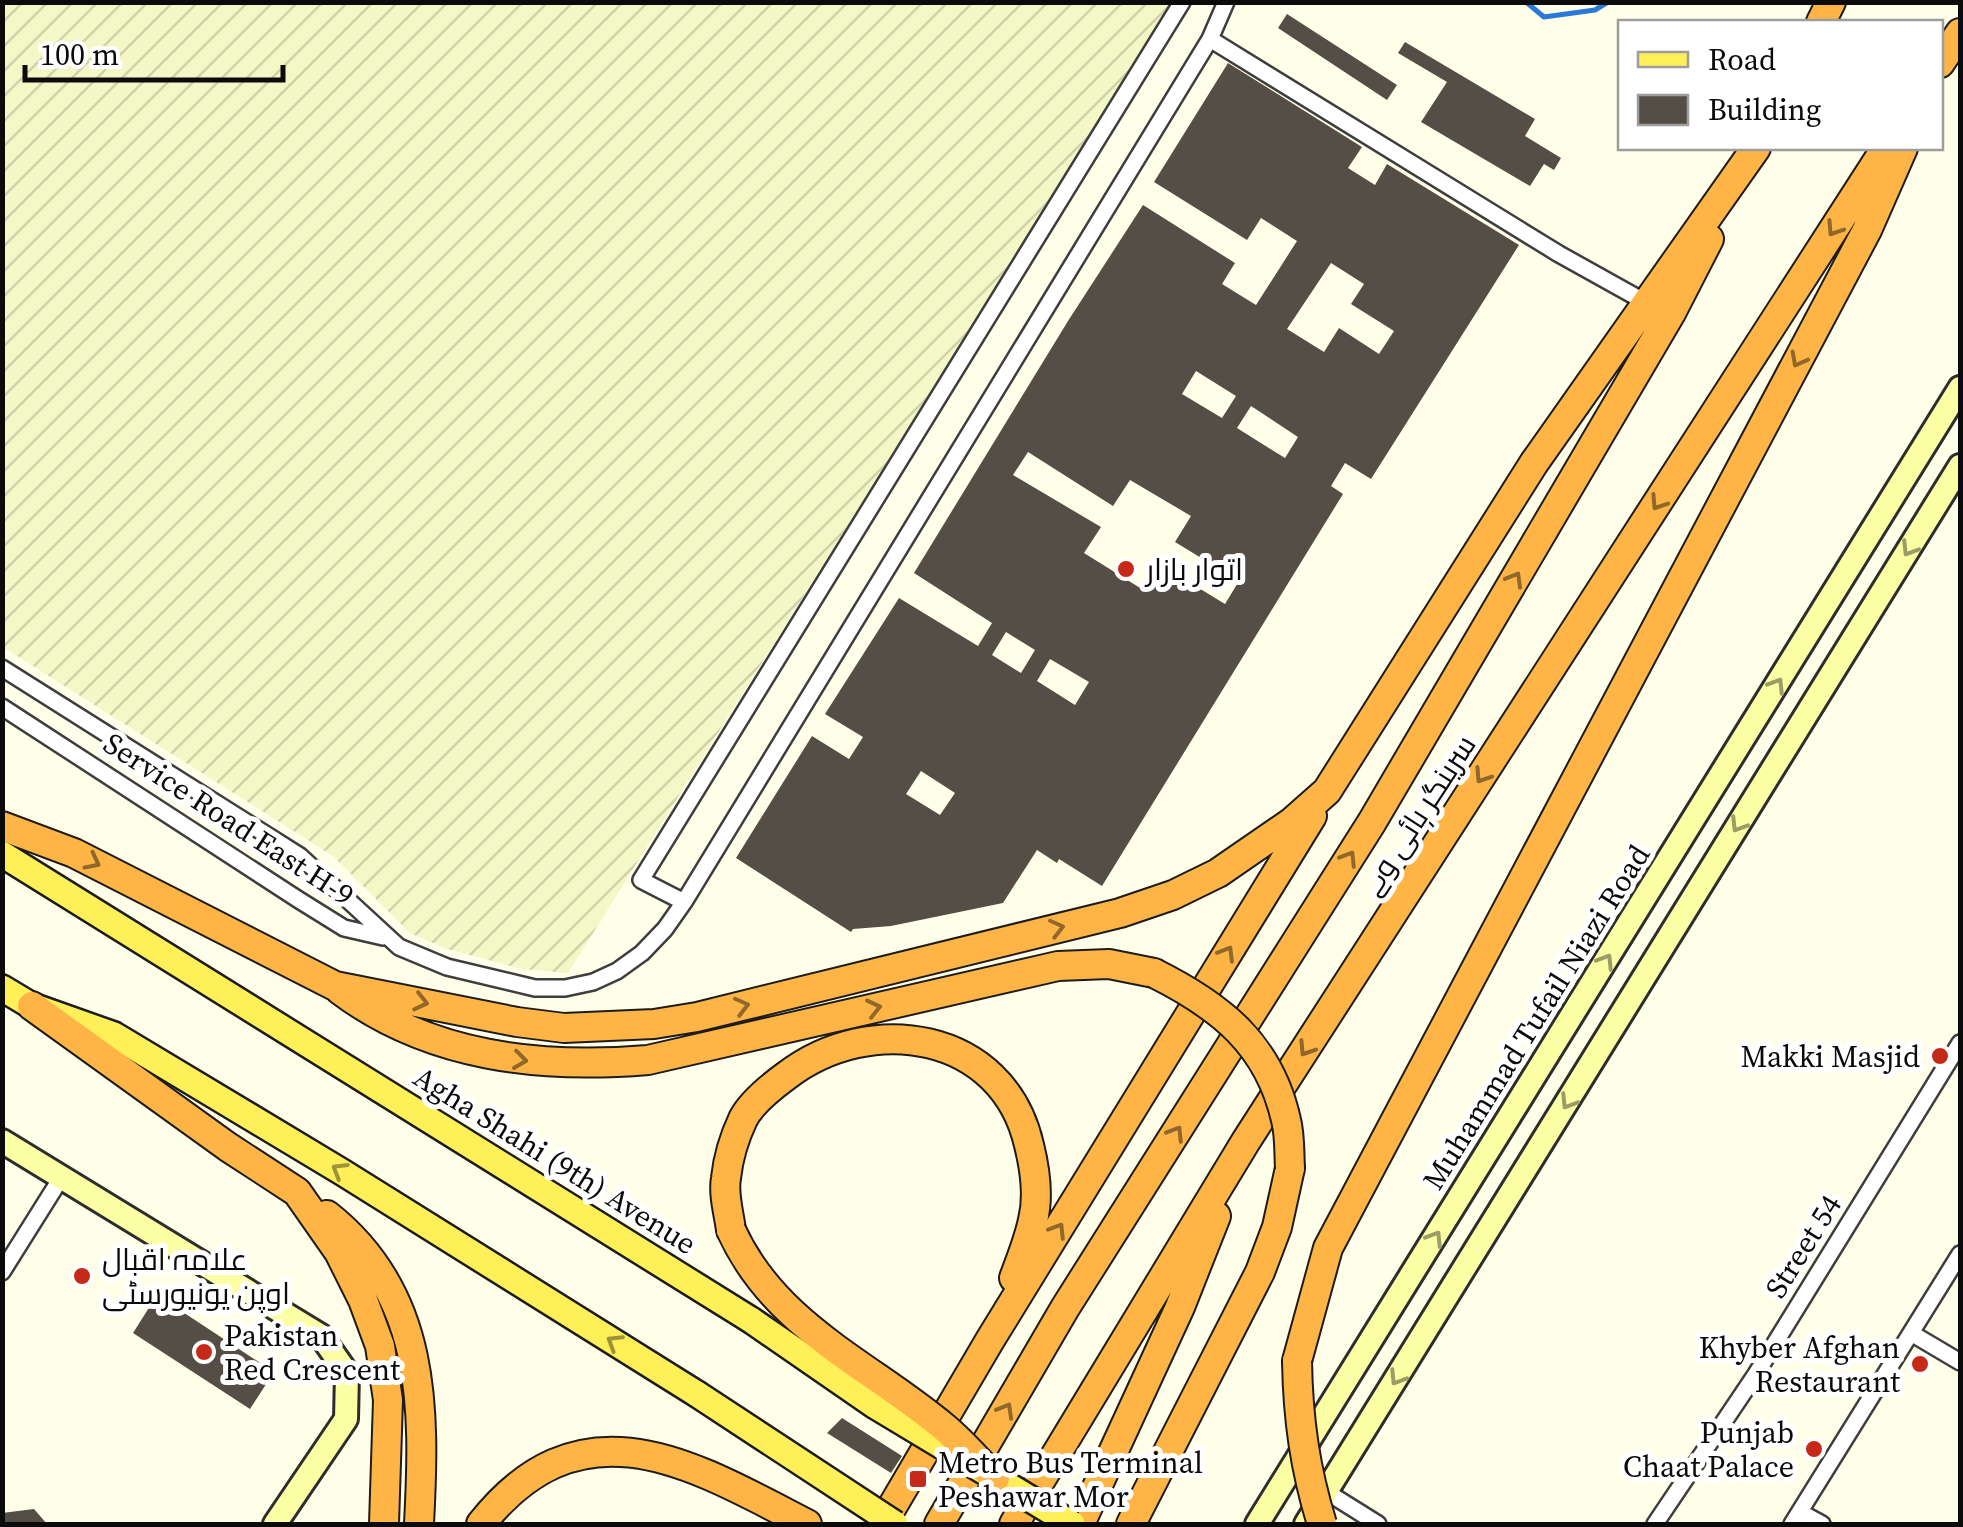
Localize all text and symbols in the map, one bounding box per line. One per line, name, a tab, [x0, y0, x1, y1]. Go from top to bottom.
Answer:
scale bar	[25, 20, 282, 82]
legend	[1618, 20, 1943, 150]
text: 100 m	[40, 34, 119, 75]
text: Road	[1708, 39, 1776, 80]
text: Building	[1708, 89, 1821, 130]
one-way arrow	[1827, 219, 1846, 237]
one-way arrow	[1791, 350, 1810, 368]
one-way arrow	[1651, 492, 1670, 510]
one-way arrow	[1902, 538, 1921, 556]
place label: اتوار بازار	[1144, 549, 1243, 590]
marker: اتوار بازار	[1115, 558, 1137, 580]
one-way arrow	[1503, 572, 1522, 590]
one-way arrow	[1765, 678, 1784, 696]
street label: Service Road East H-9	[96, 723, 362, 915]
street label: سرینگر ہائی وے	[1351, 727, 1485, 903]
one-way arrow	[1475, 765, 1494, 783]
one-way arrow	[1732, 814, 1751, 832]
street label: Muhammad Tufail Niazi Road	[1413, 837, 1659, 1197]
one-way arrow	[82, 850, 100, 869]
one-way arrow	[1337, 851, 1356, 869]
one-way arrow	[1048, 919, 1065, 940]
one-way arrow	[1215, 946, 1234, 964]
one-way arrow	[1594, 954, 1613, 972]
one-way arrow	[412, 990, 429, 1011]
one-way arrow	[733, 996, 750, 1017]
one-way arrow	[865, 999, 882, 1020]
place label: Makki Masjid	[1741, 1036, 1920, 1077]
one-way arrow	[1299, 1038, 1318, 1056]
marker: Makki Masjid	[1929, 1045, 1951, 1067]
one-way arrow	[513, 1049, 529, 1070]
street label: Agha Shahi (9th) Avenue	[406, 1056, 704, 1264]
one-way arrow	[1561, 1091, 1580, 1109]
one-way arrow	[1163, 1126, 1182, 1144]
one-way arrow	[332, 1163, 350, 1182]
street label: Street 54	[1755, 1187, 1851, 1305]
one-way arrow	[1045, 1223, 1064, 1241]
one-way arrow	[1423, 1230, 1442, 1248]
place label: علامہ اقبال اوپن یونیورسٹی	[102, 1239, 290, 1314]
marker: علامہ اقبال اوپن یونیورسٹی	[71, 1265, 93, 1287]
place label: Pakistan Red Crescent	[224, 1315, 400, 1390]
place label: Khyber Afghan Restaurant	[1699, 1327, 1900, 1402]
one-way arrow	[607, 1335, 625, 1354]
marker: Pakistan Red Crescent	[193, 1341, 215, 1363]
marker: Khyber Afghan Restaurant	[1909, 1353, 1931, 1375]
one-way arrow	[1390, 1367, 1409, 1385]
one-way arrow	[993, 1403, 1013, 1421]
place label: Punjab Chaat Palace	[1623, 1412, 1794, 1487]
marker: Punjab Chaat Palace	[1803, 1438, 1825, 1460]
place label: Metro Bus Terminal Peshawar Mor	[938, 1442, 1203, 1517]
marker: Metro Bus Terminal Peshawar Mor	[907, 1468, 929, 1490]

